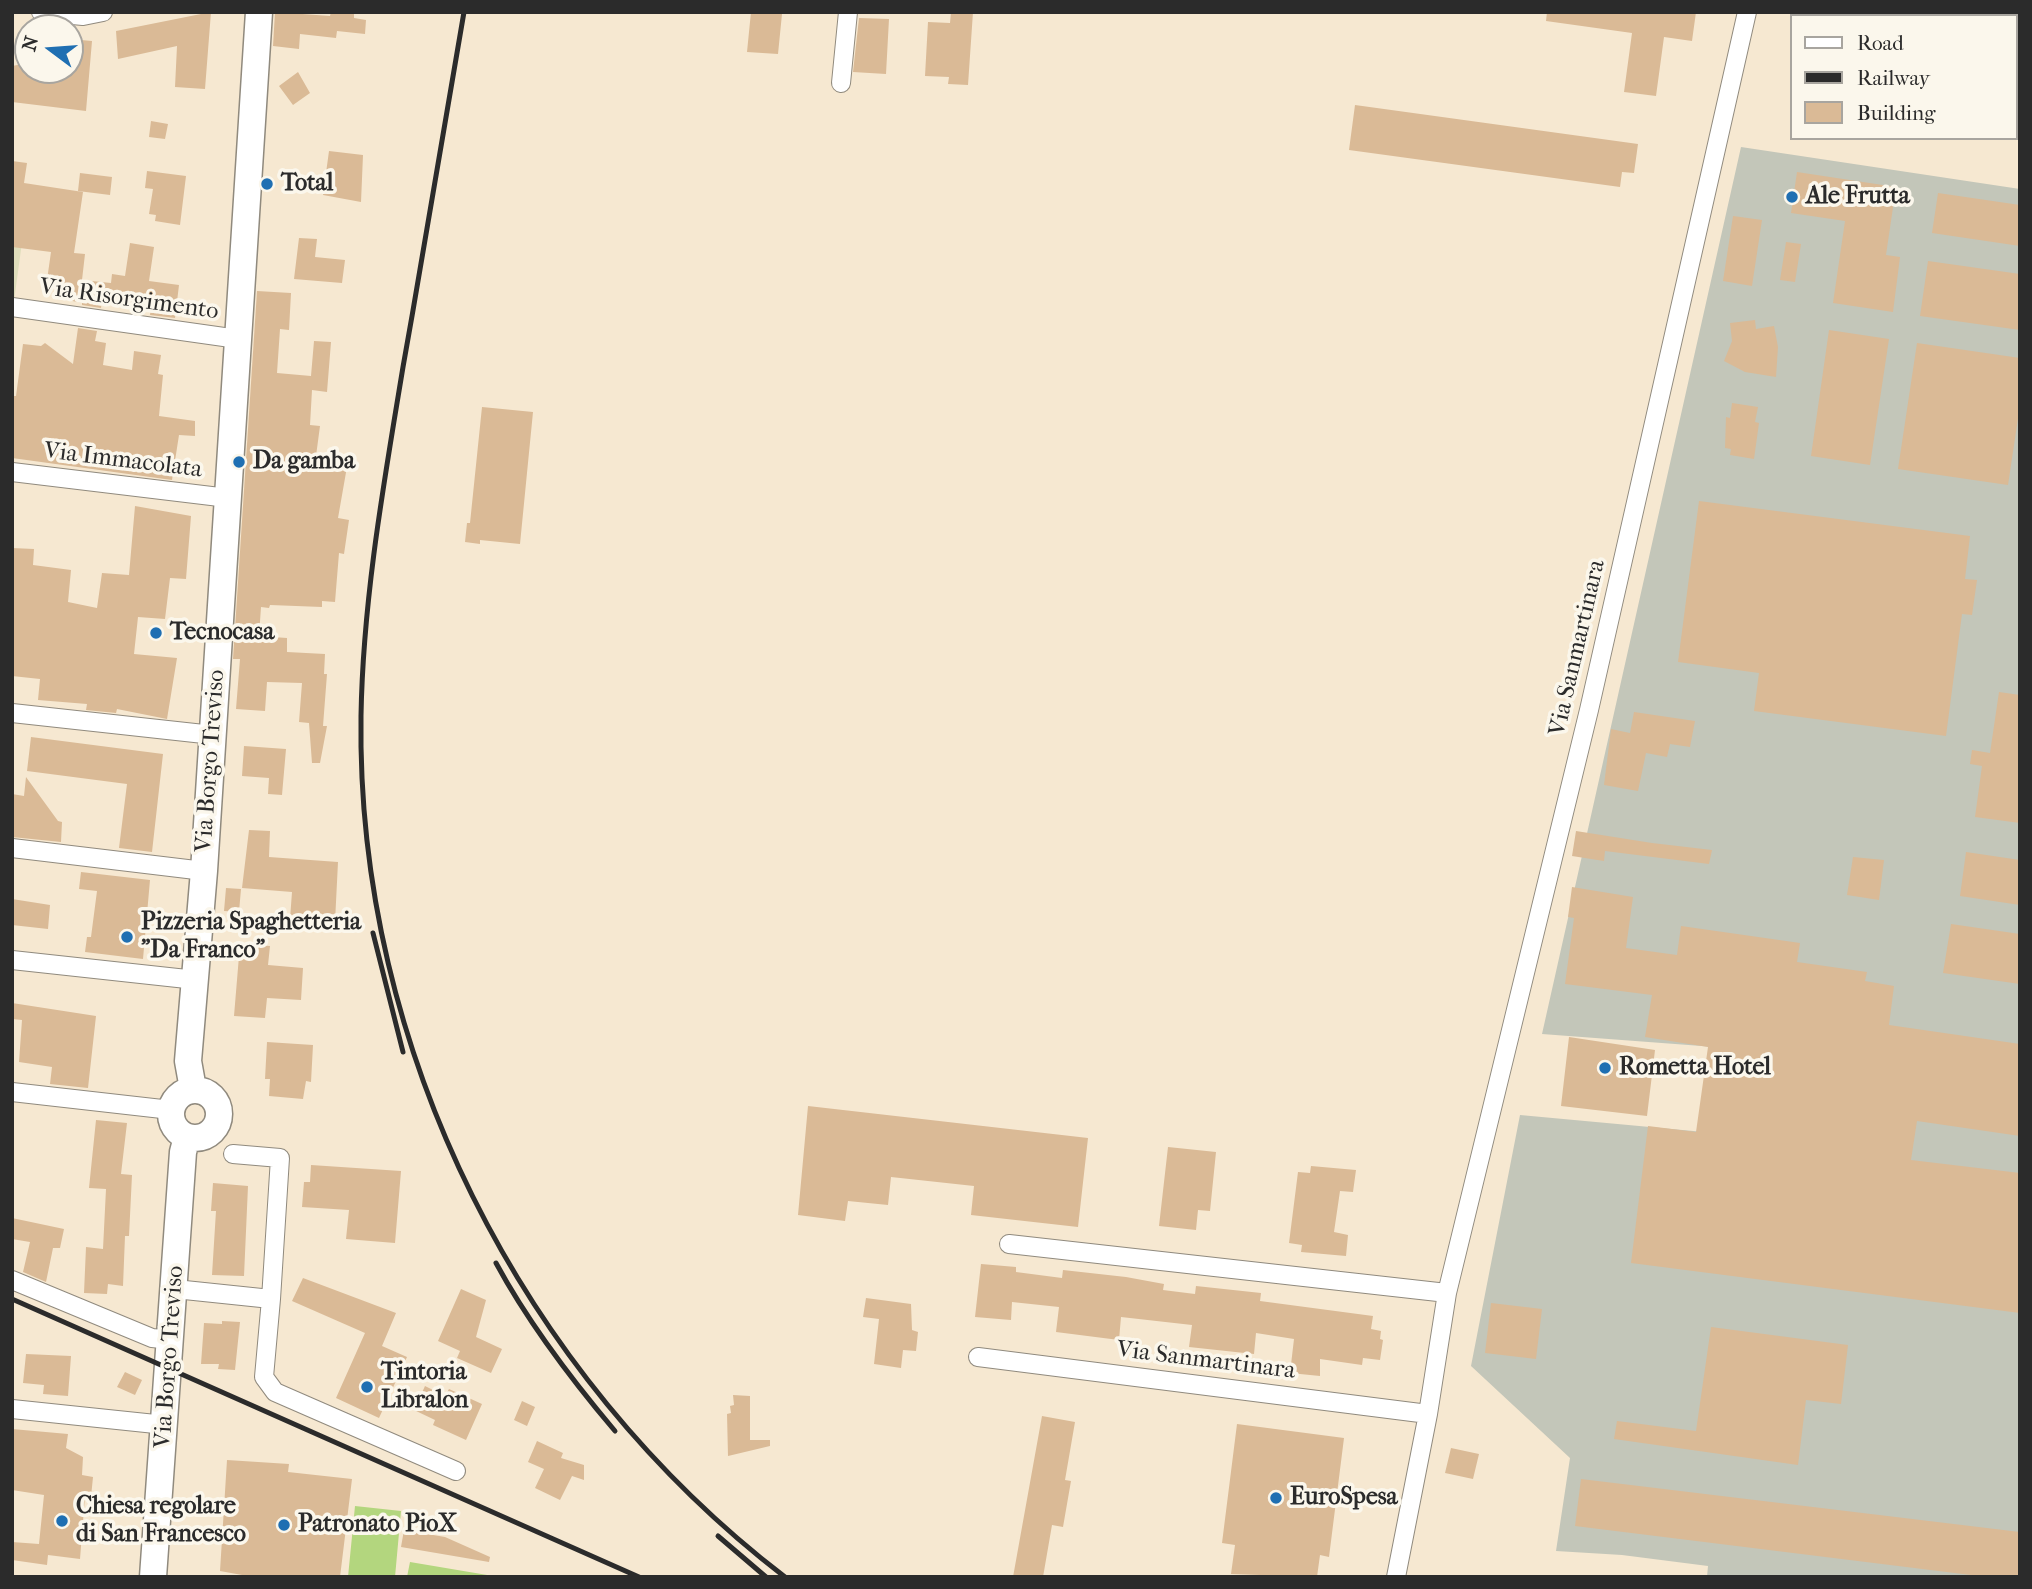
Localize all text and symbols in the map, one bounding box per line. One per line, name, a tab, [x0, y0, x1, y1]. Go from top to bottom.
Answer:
north arrow	[14, 14, 84, 84]
legend	[1790, 14, 2018, 140]
text: Road	[1857, 31, 1904, 55]
text: N	[18, 34, 43, 54]
text: Railway	[1857, 66, 1930, 90]
text: Building	[1857, 101, 1935, 125]
place label: Total	[281, 170, 333, 198]
marker: Total	[259, 176, 275, 192]
place label: Ale Frutta	[1806, 183, 1910, 211]
marker: Ale Frutta	[1784, 189, 1800, 205]
street label: Via Risorgimento	[38, 273, 220, 327]
street label: Via Immacolata	[42, 437, 204, 485]
place label: Da gamba	[253, 448, 355, 476]
marker: Da gamba	[231, 454, 247, 470]
street label: Via Sanmartinara	[1544, 557, 1612, 739]
place label: Tecnocasa	[170, 619, 274, 647]
marker: Tecnocasa	[148, 625, 164, 641]
street label: Via Borgo Treviso	[190, 669, 232, 853]
place label: Pizzeria Spaghetteria "Da Franco"	[141, 909, 361, 965]
marker: Pizzeria Spaghetteria "Da Franco"	[119, 929, 135, 945]
place label: Rometta Hotel	[1619, 1054, 1771, 1082]
marker: Rometta Hotel	[1597, 1060, 1613, 1076]
street label: Via Borgo Treviso	[149, 1265, 191, 1449]
street label: Via Sanmartinara	[1115, 1336, 1297, 1386]
place label: Tintoria Libralon	[381, 1359, 468, 1415]
marker: Tintoria Libralon	[359, 1379, 375, 1395]
place label: EuroSpesa	[1290, 1484, 1398, 1512]
marker: EuroSpesa	[1268, 1490, 1284, 1506]
place label: Chiesa regolare di San Francesco	[76, 1493, 246, 1549]
place label: Patronato PioX	[298, 1511, 457, 1539]
marker: Chiesa regolare di San Francesco	[54, 1513, 70, 1529]
marker: Patronato PioX	[276, 1517, 292, 1533]

